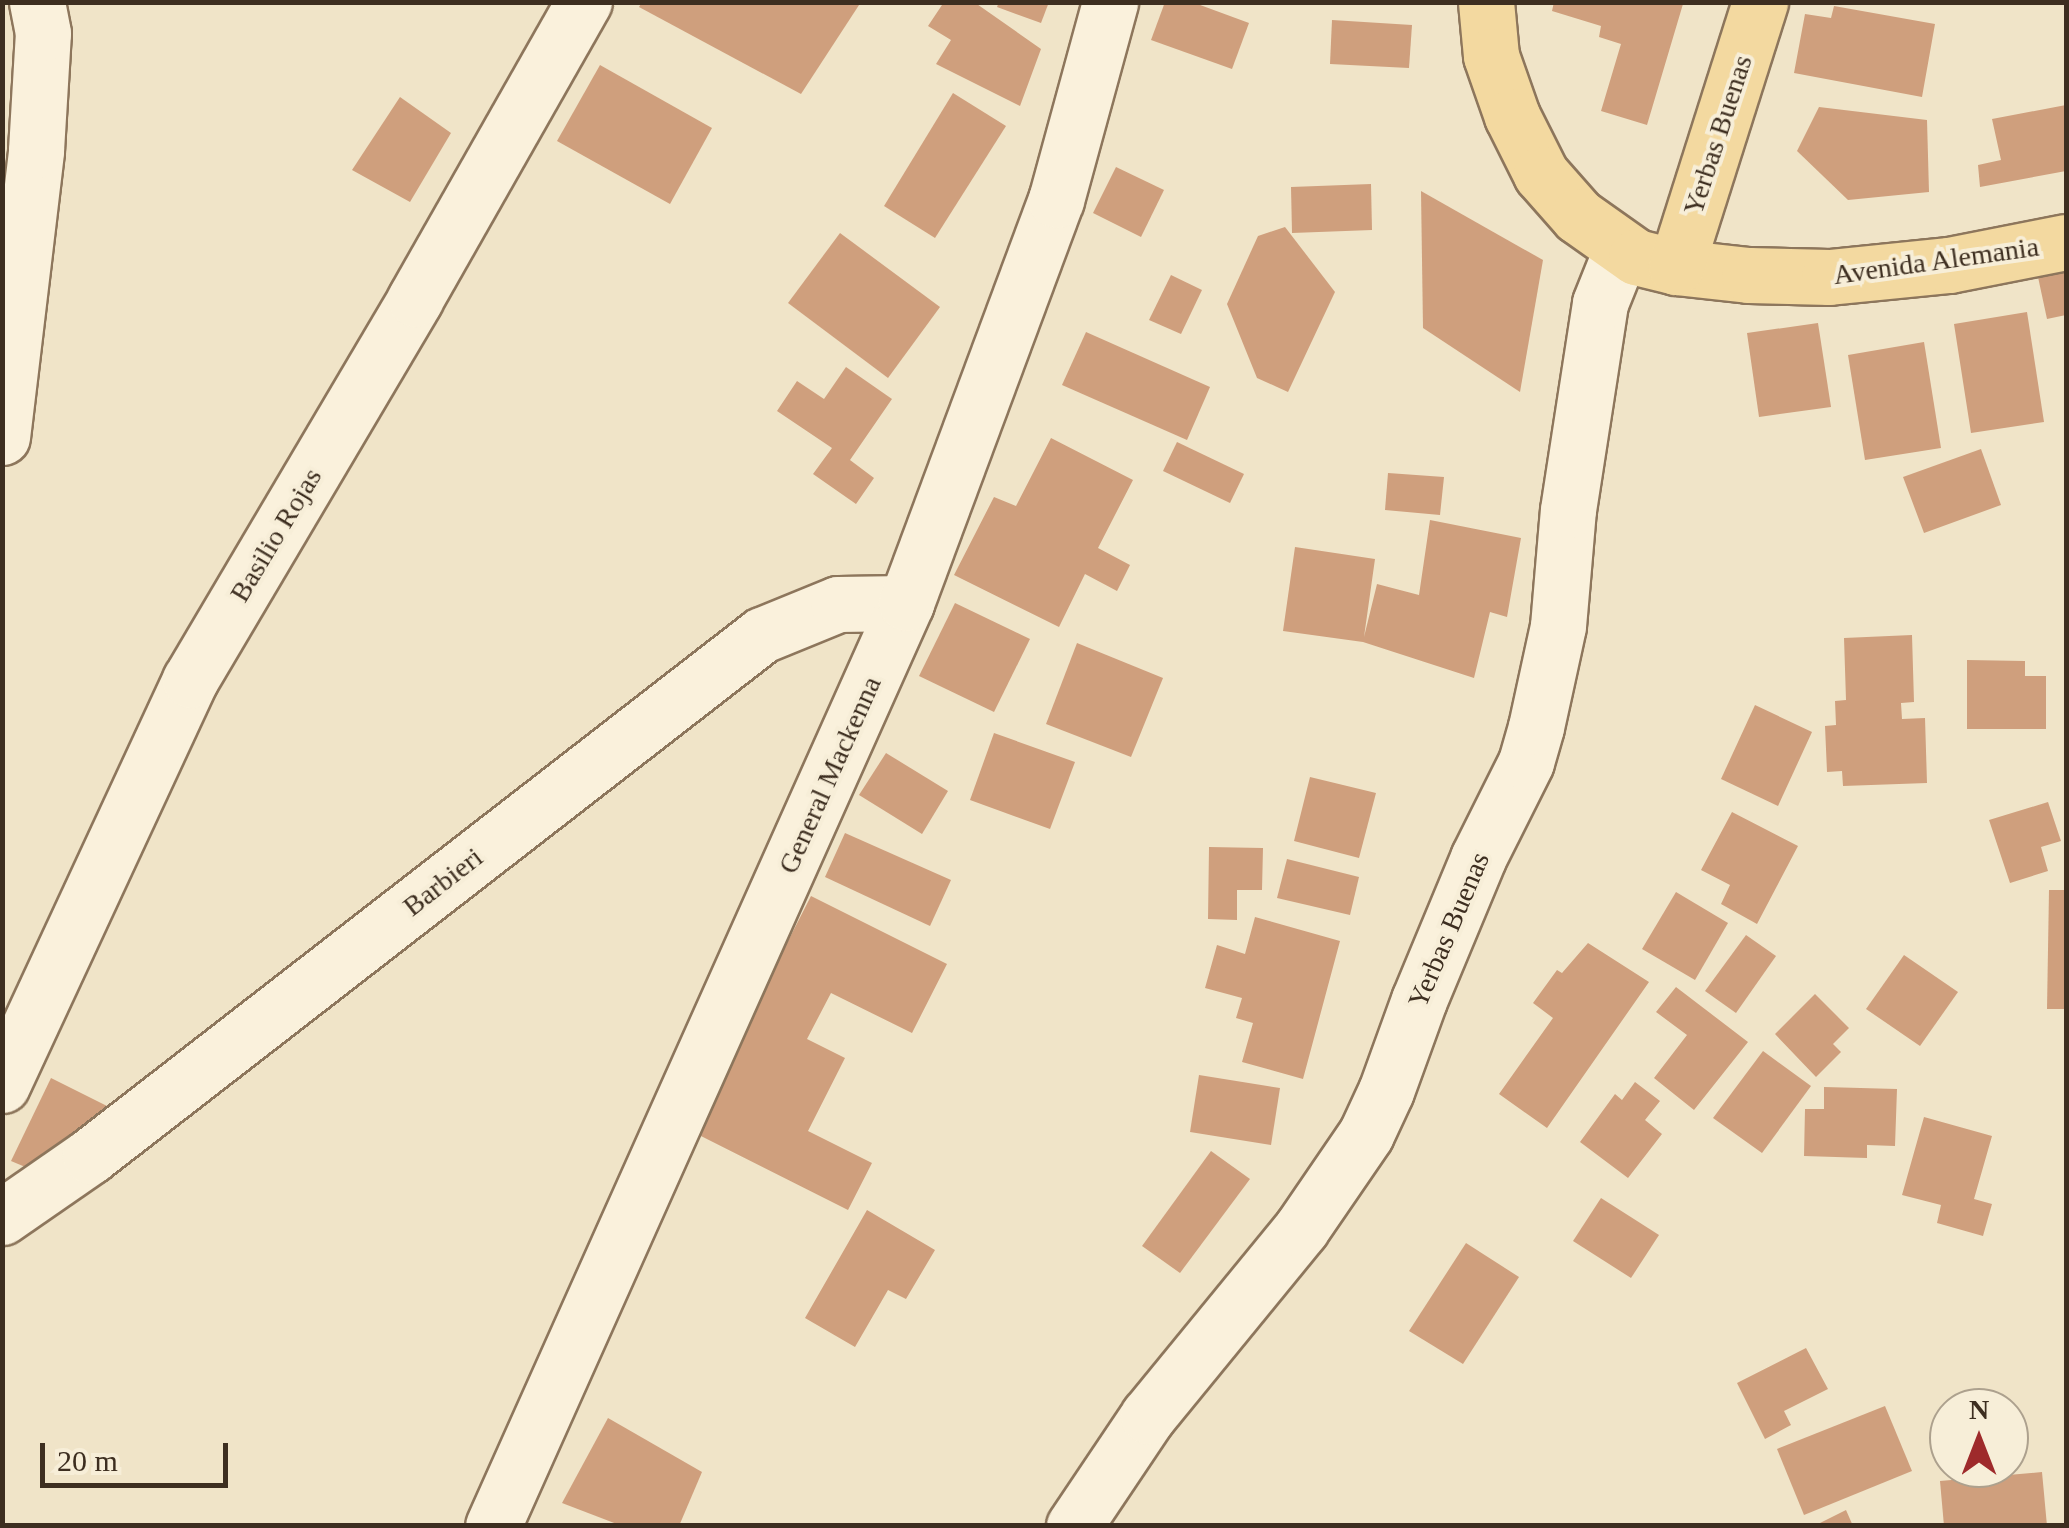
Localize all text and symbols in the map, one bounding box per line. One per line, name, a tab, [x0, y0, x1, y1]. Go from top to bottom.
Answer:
street label: Yerbas Buenas	[1676, 51, 1760, 219]
street label: Avenida Alemania	[1830, 230, 2042, 292]
street label: Basilio Rojas	[223, 462, 329, 608]
street label: General Mackenna	[771, 671, 889, 879]
street label: Barbieri	[397, 841, 489, 923]
street label: Yerbas Buenas	[1401, 847, 1497, 1013]
north arrow	[1929, 1388, 2029, 1488]
text: N	[1969, 1394, 1989, 1425]
scale bar	[45, 1423, 232, 1485]
text: 20 m	[57, 1444, 118, 1477]

